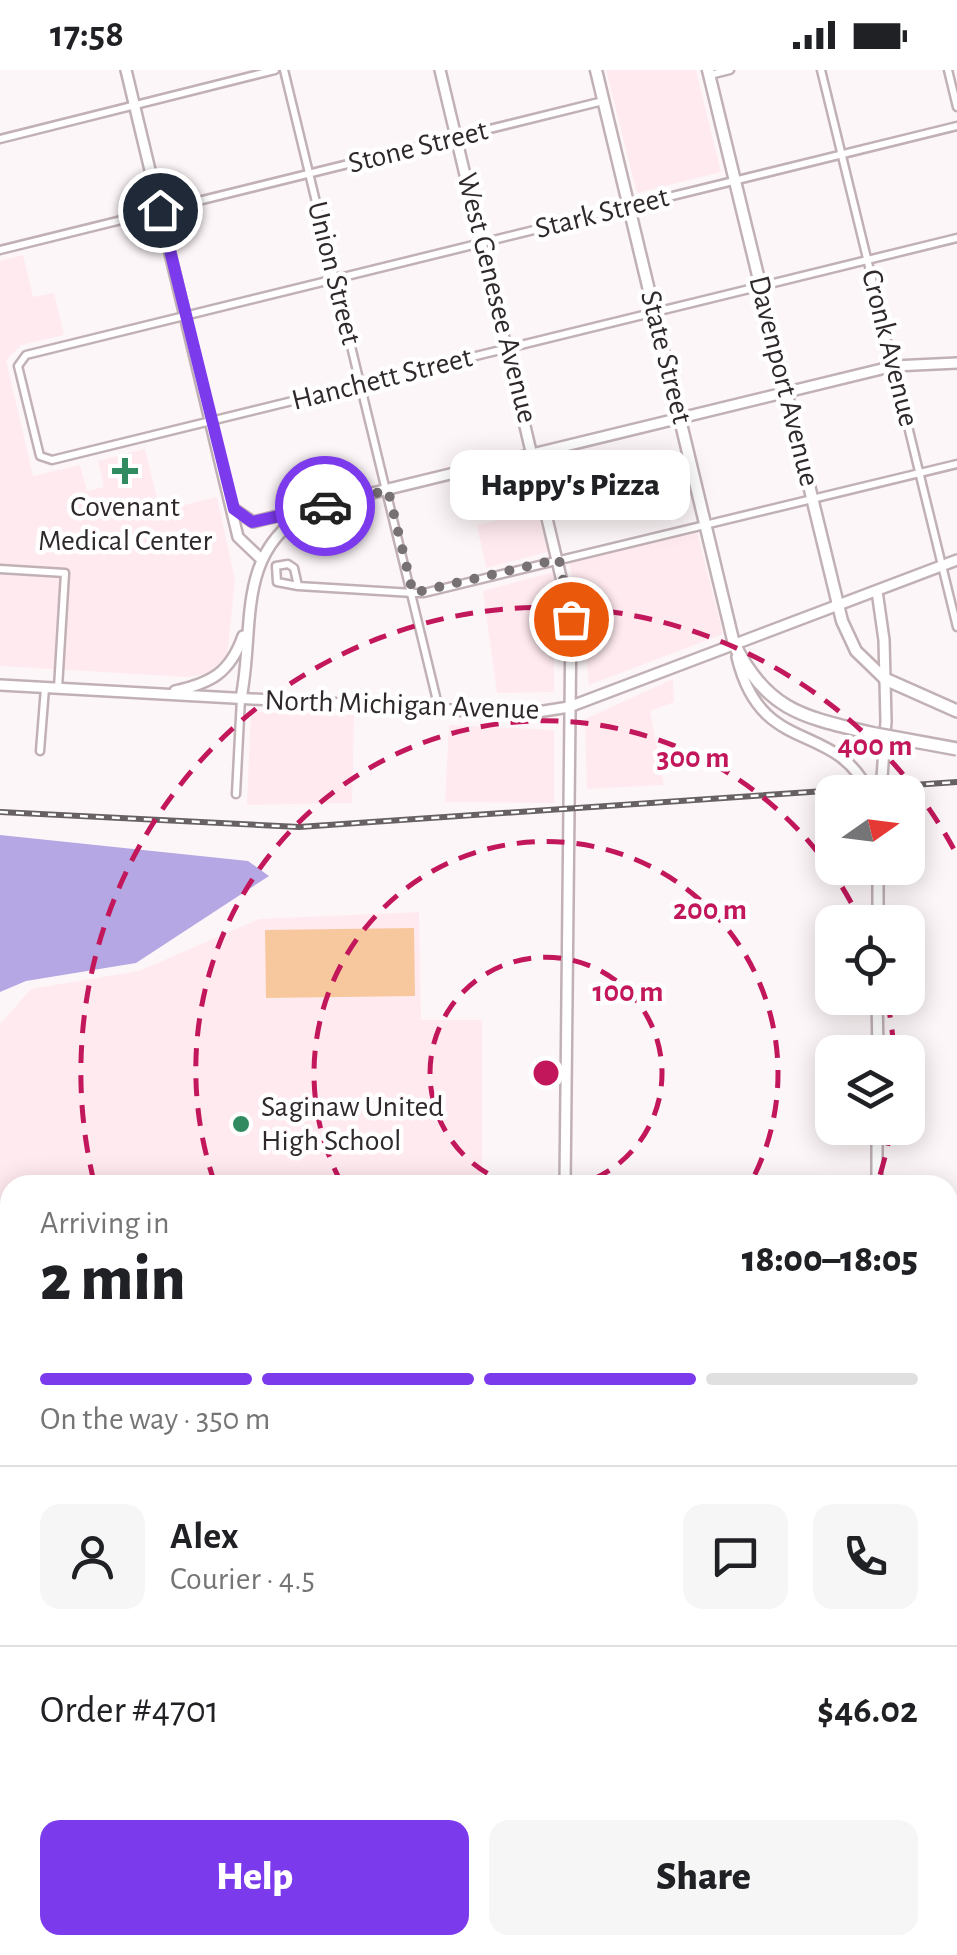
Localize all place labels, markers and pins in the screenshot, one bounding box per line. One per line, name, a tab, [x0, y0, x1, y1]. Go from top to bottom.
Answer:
pin	[118, 168, 203, 253]
callout: Happy's Pizza	[451, 449, 691, 519]
marker: Covenant Medical Center	[112, 458, 138, 484]
place label: Covenant Medical Center	[38, 492, 212, 556]
pin	[529, 577, 614, 662]
centre of rings	[528, 1055, 564, 1091]
place label: Saginaw United High School	[261, 1092, 444, 1156]
marker: Saginaw United High School	[230, 1113, 252, 1135]

